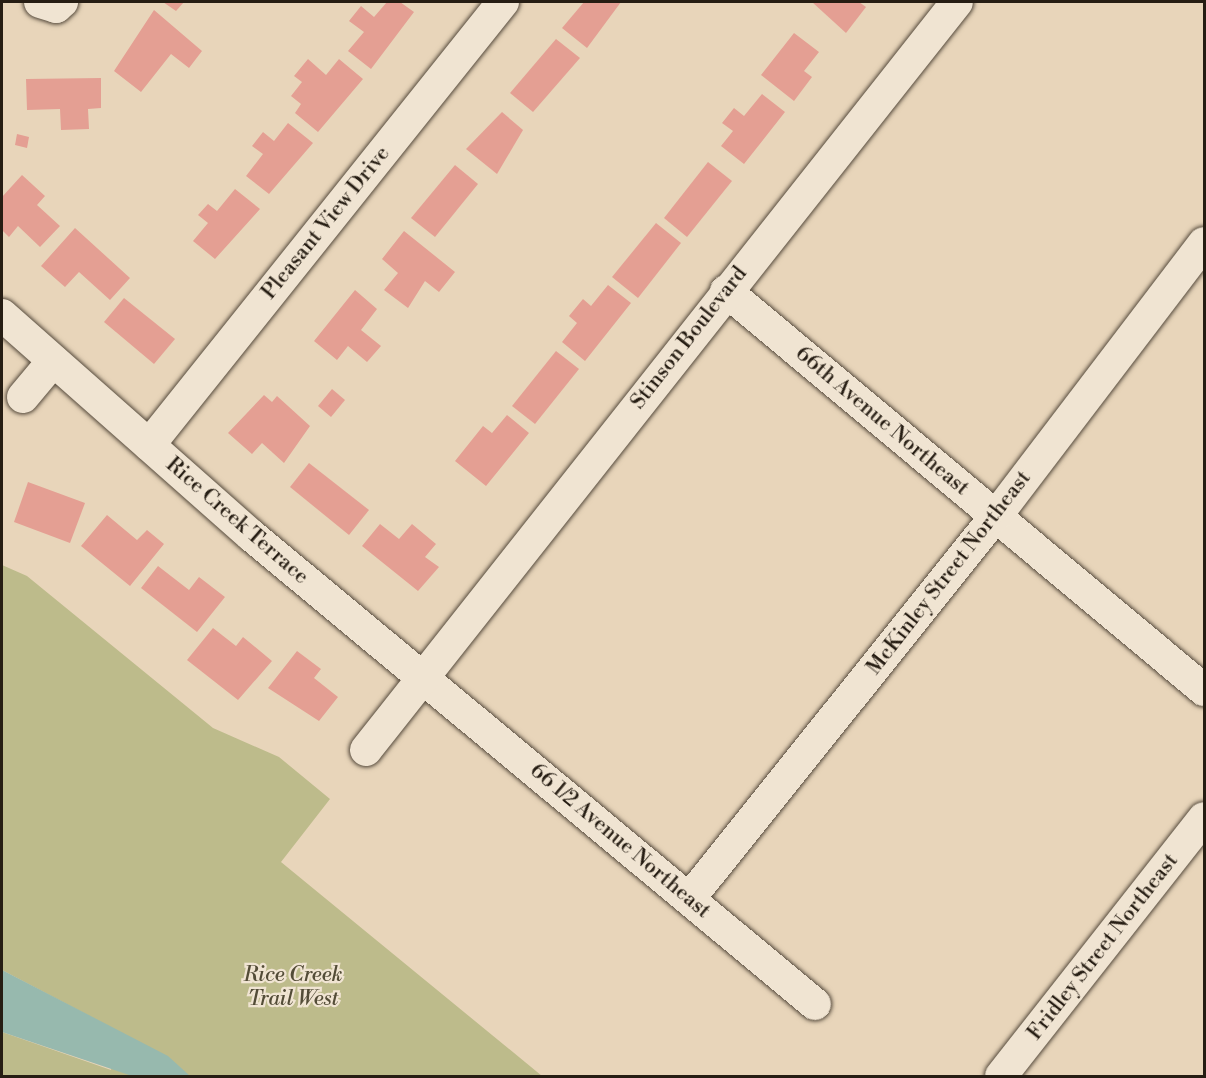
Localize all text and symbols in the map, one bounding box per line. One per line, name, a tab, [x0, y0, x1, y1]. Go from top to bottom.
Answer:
street label: Pleasant View Drive	[257, 141, 395, 305]
street label: Stinson Boulevard	[626, 262, 752, 414]
street label: 66th Avenue Northeast	[790, 341, 974, 501]
street label: Rice Creek Terrace	[161, 452, 313, 590]
street label: McKinley Street Northeast	[862, 466, 1036, 680]
street label: 66 1/2 Avenue Northeast	[525, 758, 715, 924]
street label: Fridley Street Northeast	[1022, 849, 1184, 1045]
park label: Rice Creek Trail West	[244, 962, 342, 1012]

